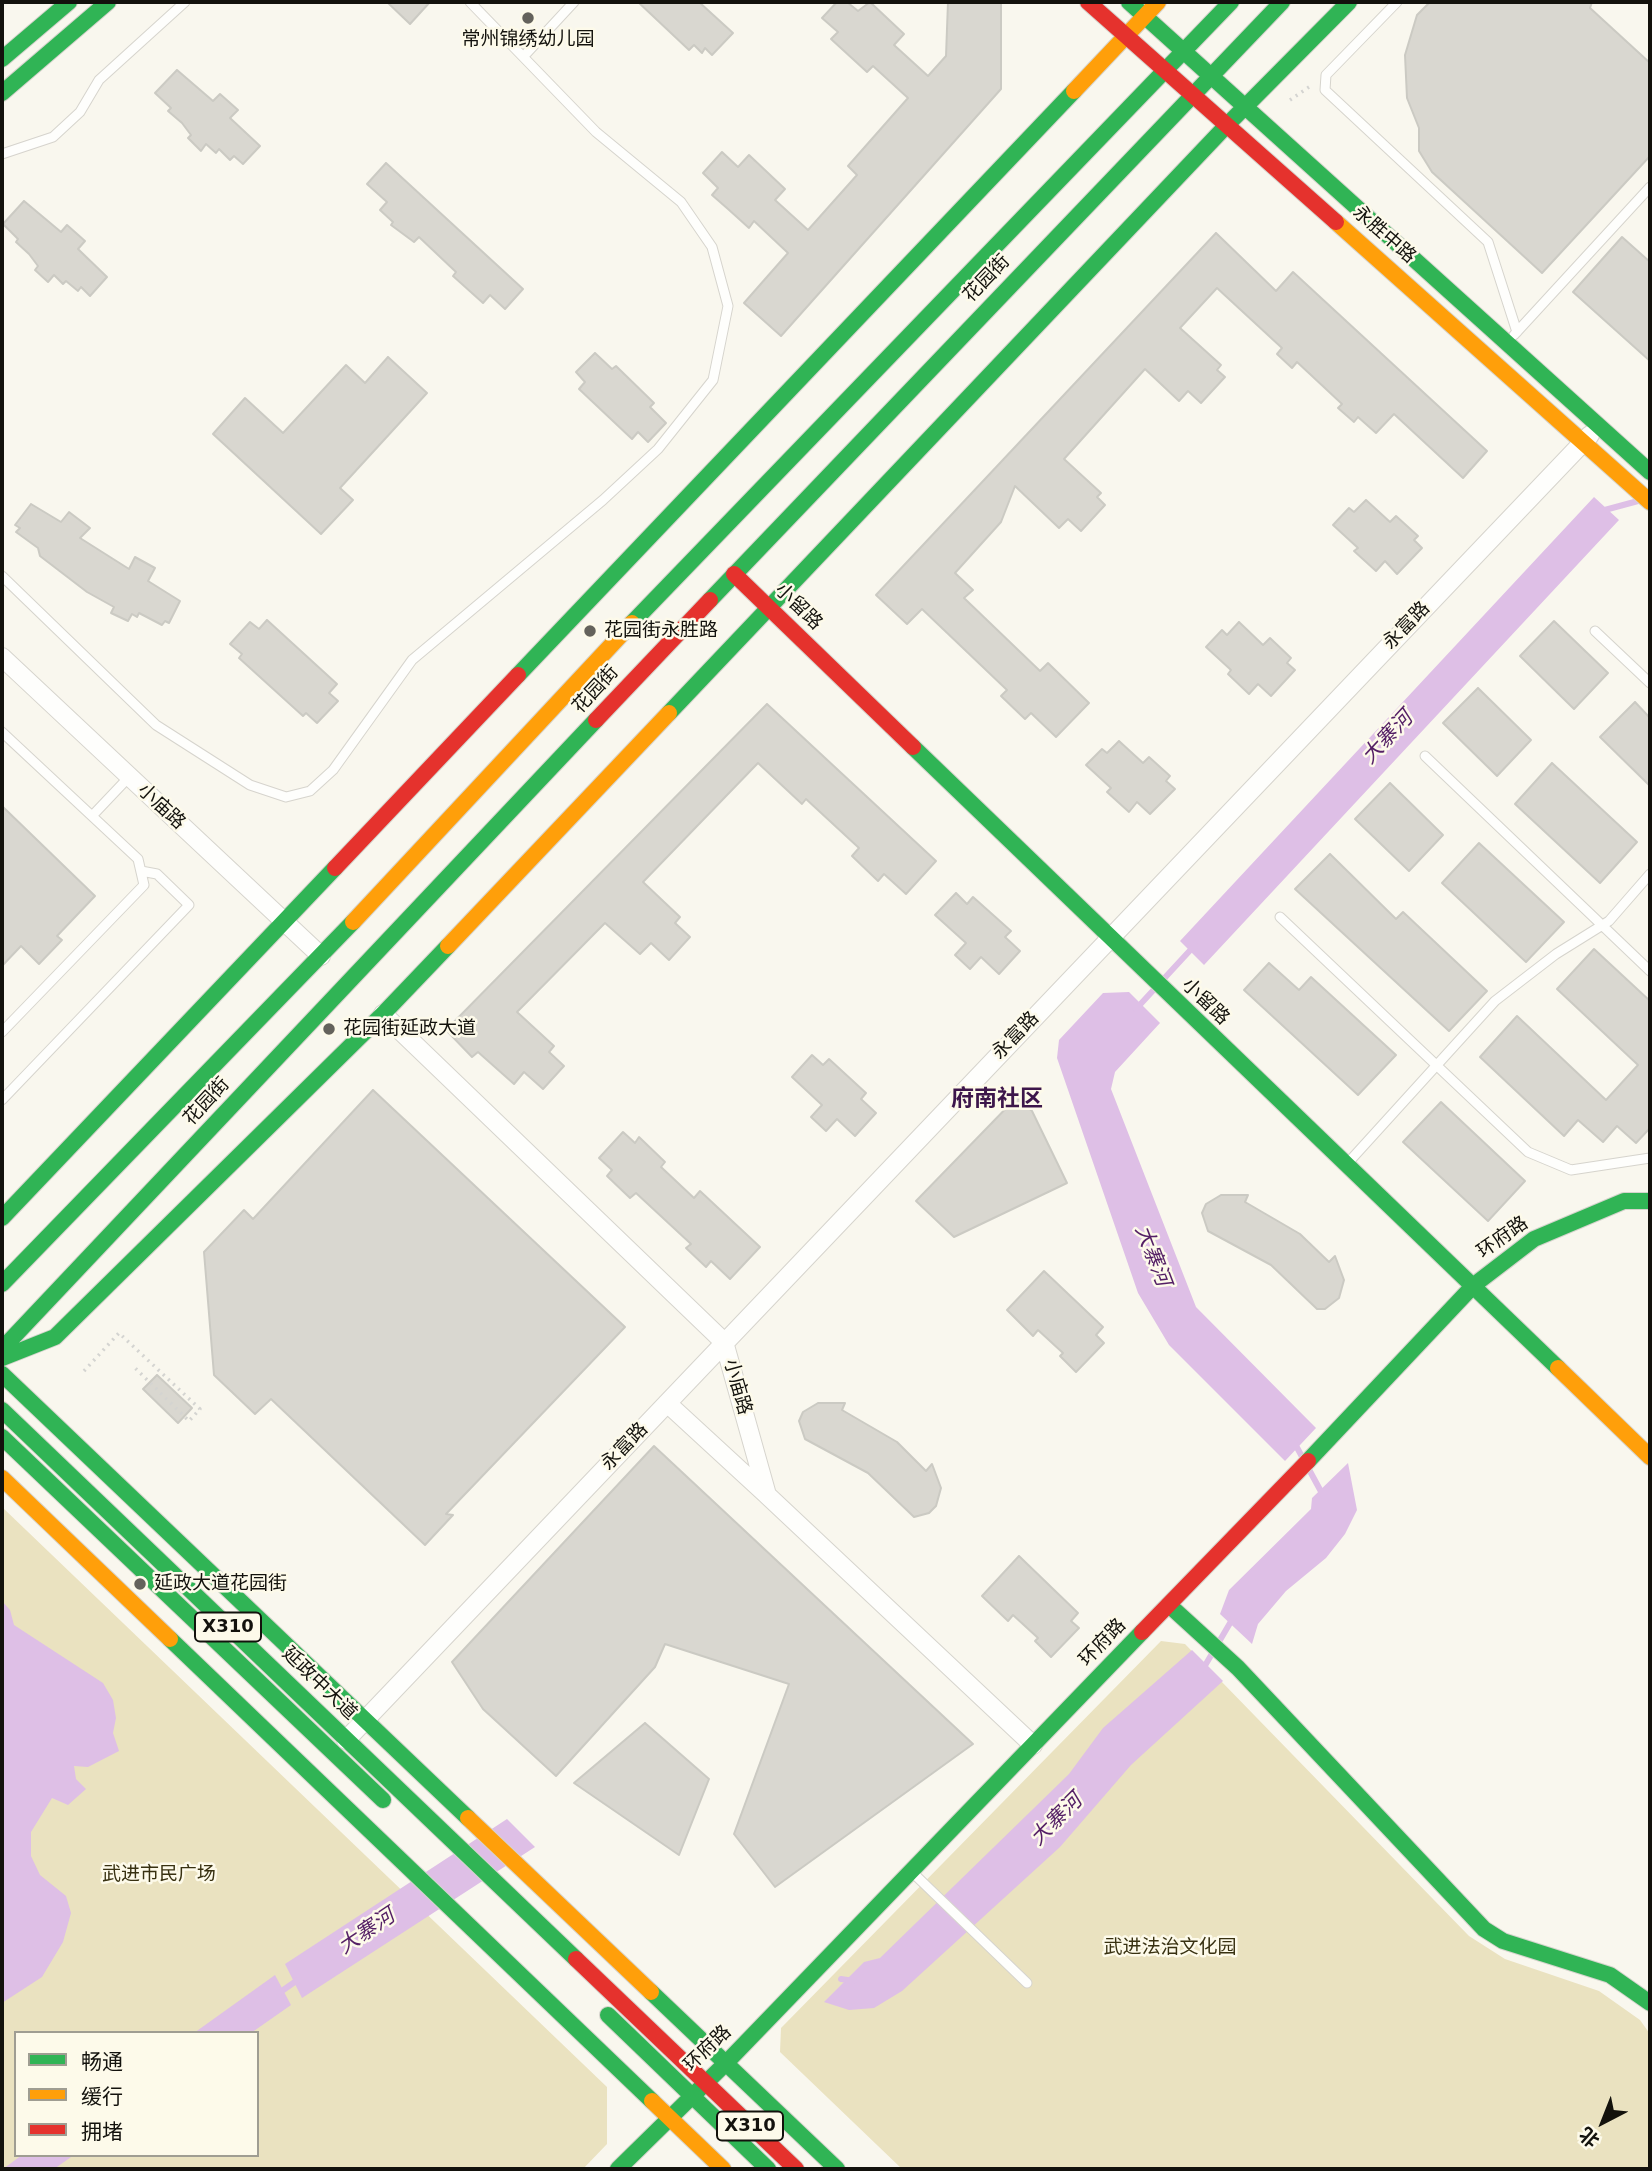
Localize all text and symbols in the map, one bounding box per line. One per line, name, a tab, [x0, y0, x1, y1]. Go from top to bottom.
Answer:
marker: 常州锦绣幼儿园	[520, 10, 536, 26]
place label: 常州锦绣幼儿园	[462, 29, 594, 51]
street label: 永胜中路	[1348, 201, 1420, 269]
street label: 花园街	[959, 251, 1015, 307]
street label: 小留路	[770, 579, 826, 635]
street label: 永富路	[1379, 598, 1435, 654]
place label: 花园街永胜路	[604, 620, 718, 642]
marker: 花园街永胜路	[582, 623, 598, 639]
street label: 花园街	[568, 661, 624, 719]
water label: 大寨河	[1357, 706, 1419, 770]
street label: 小庙路	[132, 779, 190, 835]
street label: 小留路	[1177, 974, 1233, 1030]
street label: 永富路	[988, 1008, 1044, 1064]
place label: 花园街延政大道	[343, 1018, 476, 1040]
marker: 花园街延政大道	[321, 1021, 337, 1037]
street label: 花园街	[179, 1073, 235, 1131]
district label: 府南社区	[951, 1086, 1043, 1114]
street label: 环府路	[1473, 1212, 1533, 1264]
water label: 大寨河	[1129, 1222, 1175, 1290]
street label: 小庙路	[718, 1356, 756, 1418]
street label: 永富路	[597, 1419, 653, 1475]
place label: 延政大道花园街	[154, 1573, 287, 1595]
marker: 延政大道花园街	[132, 1576, 148, 1592]
road number: X310	[195, 1612, 261, 1642]
street label: 环府路	[1075, 1615, 1131, 1671]
street label: 延政中大道	[277, 1643, 361, 1725]
water label: 大寨河	[1026, 1789, 1088, 1851]
park label: 武进市民广场	[102, 1864, 216, 1886]
water label: 大寨河	[334, 1904, 400, 1960]
park label: 武进法治文化园	[1104, 1937, 1236, 1959]
street label: 环府路	[680, 2021, 736, 2077]
legend	[14, 2031, 259, 2157]
text: 畅通	[81, 2050, 123, 2074]
text: 缓行	[81, 2085, 123, 2109]
north arrow	[1568, 2087, 1638, 2157]
road number: X310	[717, 2112, 783, 2140]
text: 拥堵	[81, 2120, 123, 2144]
text: 北	[1575, 2123, 1603, 2152]

